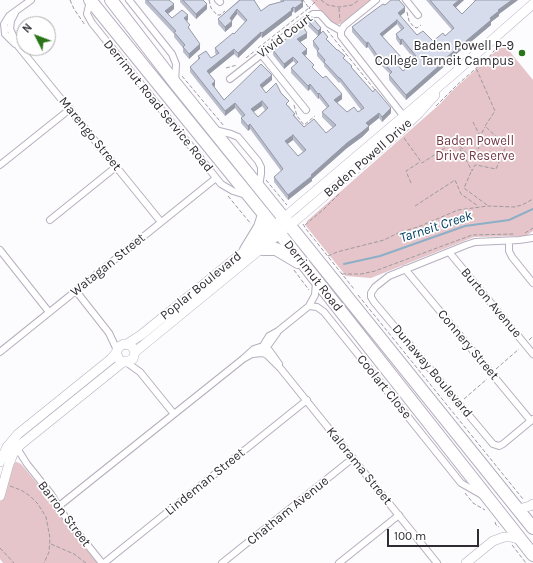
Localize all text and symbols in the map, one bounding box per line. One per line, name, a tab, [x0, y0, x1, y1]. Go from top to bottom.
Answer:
street label: Vivid Court	[254, 10, 316, 62]
north arrow	[16, 16, 56, 56]
text: N	[20, 21, 35, 36]
street label: Derrimut Road Service Road	[100, 37, 216, 175]
place label: Baden Powell P-9 College Tarneit Campus	[375, 38, 514, 69]
marker: Baden Powell P-9 College Tarneit Campus	[517, 48, 527, 58]
street label: Marengo Street	[55, 94, 125, 174]
street label: Baden Powell Drive	[321, 115, 415, 201]
park label: Baden Powell Drive Reserve	[435, 133, 515, 164]
water label: Tarneit Creek	[398, 207, 474, 247]
street label: Watagan Street	[68, 230, 148, 300]
street label: Derrimut Road	[280, 237, 346, 315]
street label: Poplar Boulevard	[157, 248, 245, 324]
street label: Burton Avenue	[457, 265, 525, 341]
street label: Connery Street	[434, 307, 502, 383]
street label: Dunaway Boulevard	[389, 321, 475, 421]
street label: Coolart Close	[353, 352, 415, 422]
street label: Kalorama Street	[323, 424, 395, 508]
street label: Lindeman Street	[162, 445, 248, 519]
street label: Chatham Avenue	[244, 473, 332, 549]
street label: Barron Street	[34, 478, 94, 550]
scale bar	[389, 521, 481, 547]
text: 100 m	[394, 529, 426, 543]

